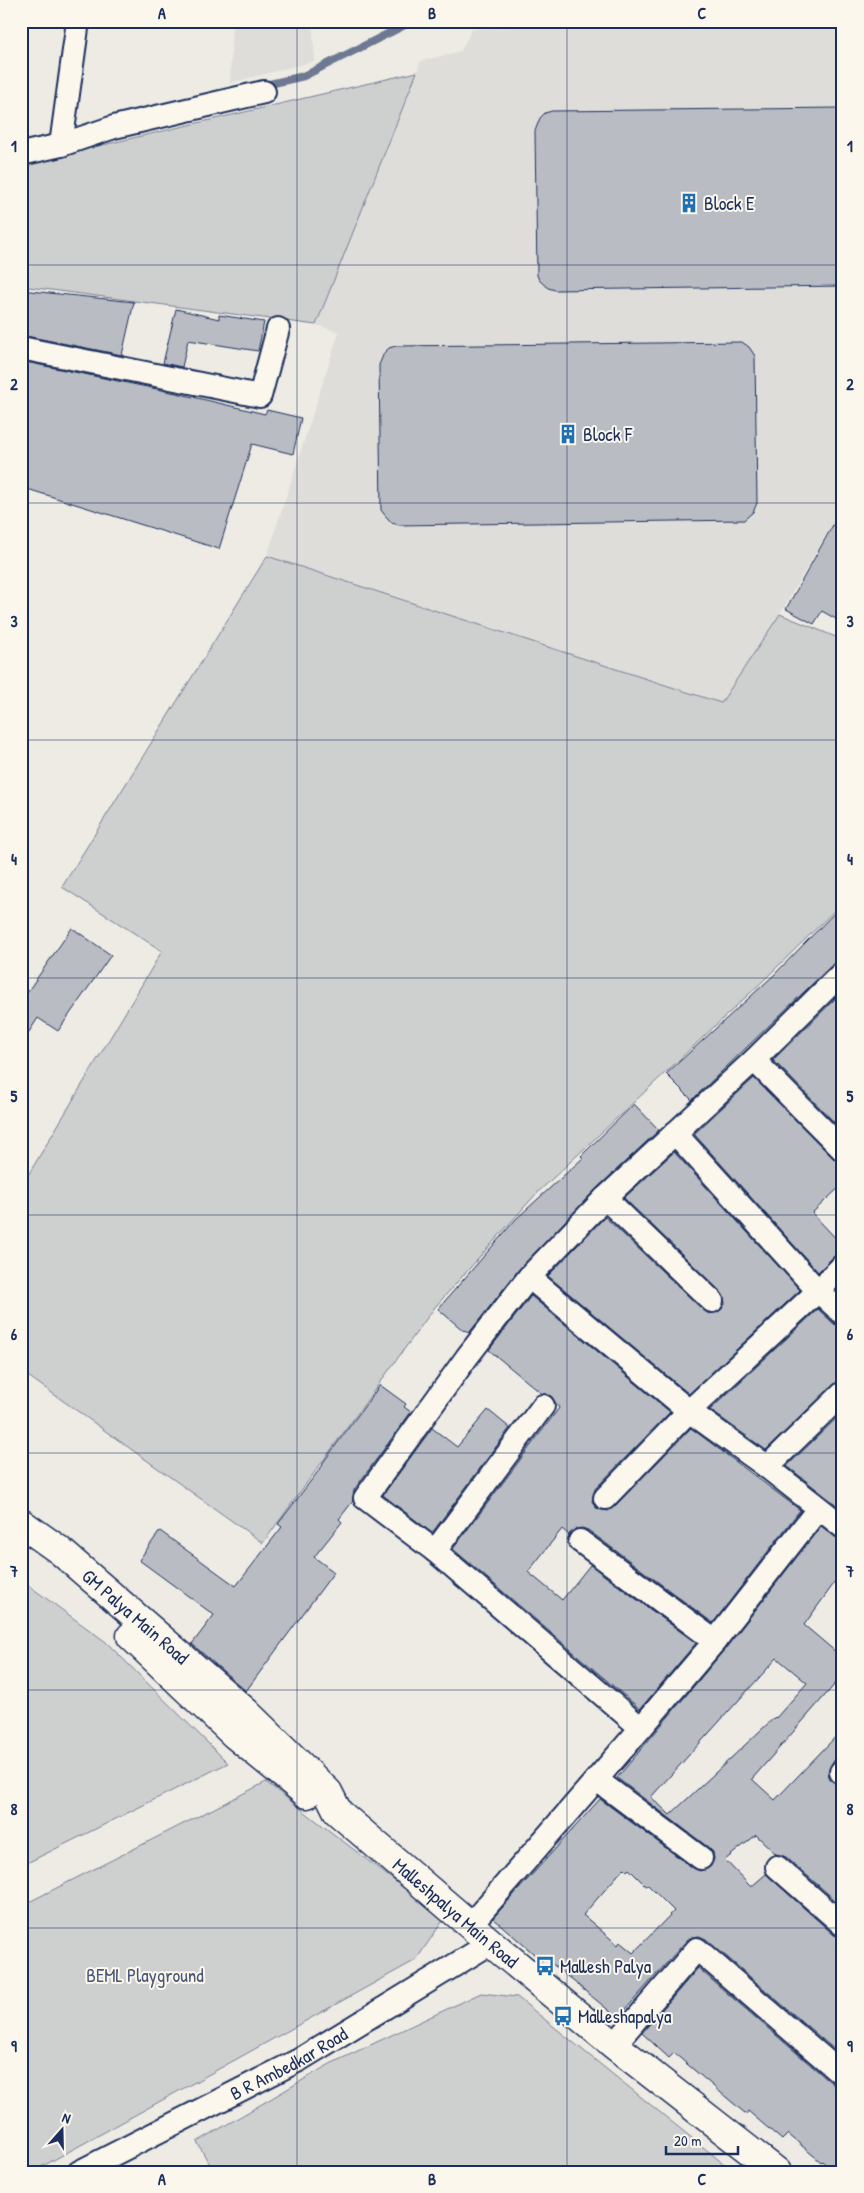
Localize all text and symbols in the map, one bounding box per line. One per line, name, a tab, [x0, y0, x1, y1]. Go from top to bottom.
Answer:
text: A	[158, 2, 166, 24]
text: B	[428, 2, 436, 24]
text: C	[698, 2, 707, 24]
text: 1	[11, 135, 17, 157]
text: 1	[847, 135, 853, 157]
place label: Block E	[704, 190, 755, 216]
building icon: Block E	[678, 192, 700, 214]
text: 2	[10, 373, 18, 395]
text: 2	[846, 373, 854, 395]
place label: Block F	[583, 421, 633, 447]
building icon: Block F	[557, 423, 579, 445]
text: 3	[10, 610, 18, 632]
text: 3	[846, 610, 854, 632]
text: 4	[11, 848, 17, 870]
text: 4	[847, 848, 853, 870]
text: 5	[11, 1085, 18, 1107]
text: 5	[847, 1085, 854, 1107]
text: 6	[11, 1323, 18, 1345]
text: 6	[847, 1323, 854, 1345]
text: 7	[9, 1560, 18, 1582]
text: 7	[845, 1560, 854, 1582]
street label: GM Palya Main Road	[77, 1563, 195, 1670]
text: 8	[11, 1798, 18, 1820]
text: 8	[847, 1798, 854, 1820]
street label: Malleshpalya Main Road	[387, 1852, 525, 1974]
place label: Mallesh Palya	[560, 1953, 652, 1979]
bus stop icon: Mallesh Palya	[534, 1955, 556, 1977]
park label: BEML Playground	[86, 1962, 204, 1988]
place label: Malleshapalya	[578, 2003, 672, 2029]
bus stop icon: Malleshapalya	[552, 2005, 574, 2027]
street label: B R Ambedkar Road	[225, 2020, 353, 2106]
text: 9	[11, 2035, 17, 2057]
text: 9	[847, 2035, 853, 2057]
north arrow	[38, 2106, 88, 2156]
text: N	[60, 2107, 74, 2128]
scale bar	[666, 2123, 739, 2155]
text: 20 m	[674, 2130, 701, 2151]
text: A	[158, 2168, 166, 2190]
text: B	[428, 2168, 436, 2190]
text: C	[698, 2168, 707, 2190]

